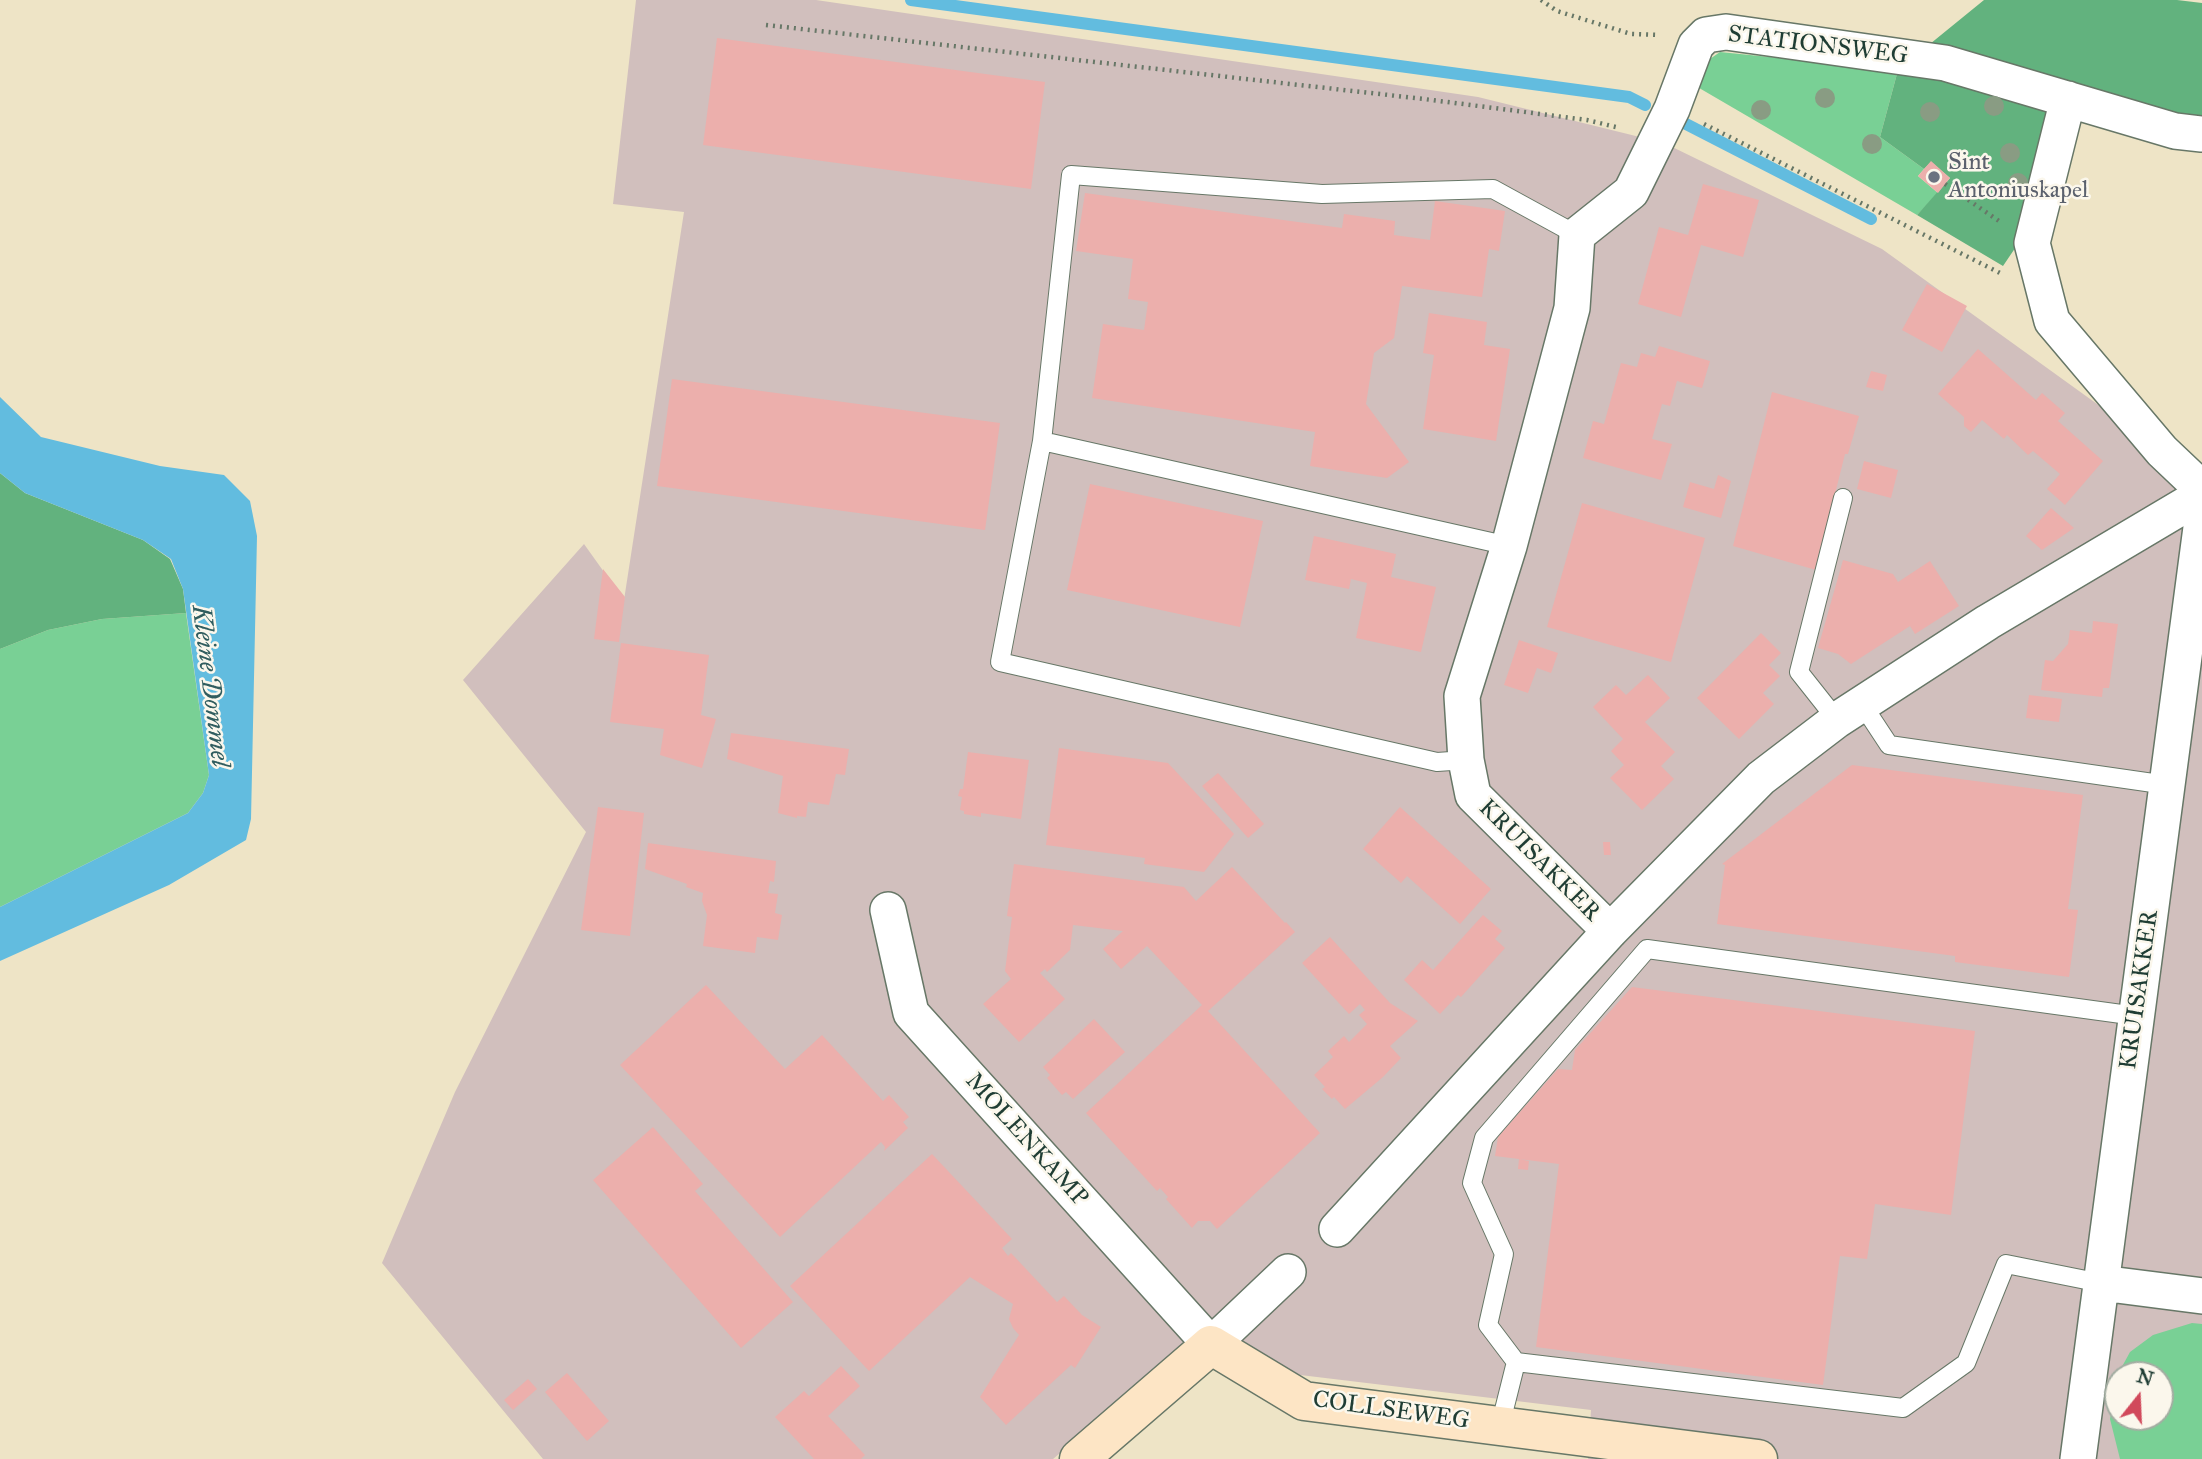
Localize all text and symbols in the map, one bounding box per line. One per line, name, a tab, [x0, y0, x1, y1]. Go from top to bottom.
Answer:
street label: STATIONSWEG	[1726, 21, 1910, 71]
place label: Sint Antoniuskapel	[1948, 149, 2088, 205]
marker: Sint Antoniuskapel	[1926, 169, 1942, 185]
water label: Kleine Dommel	[184, 603, 234, 769]
street label: KRUISAKKER	[1472, 794, 1606, 928]
street label: KRUISAKKER	[2115, 909, 2165, 1071]
street label: MOLENKAMP	[959, 1067, 1093, 1213]
north arrow	[2104, 1361, 2174, 1431]
text: N	[2134, 1364, 2156, 1391]
street label: COLLSEWEG	[1311, 1386, 1471, 1436]

